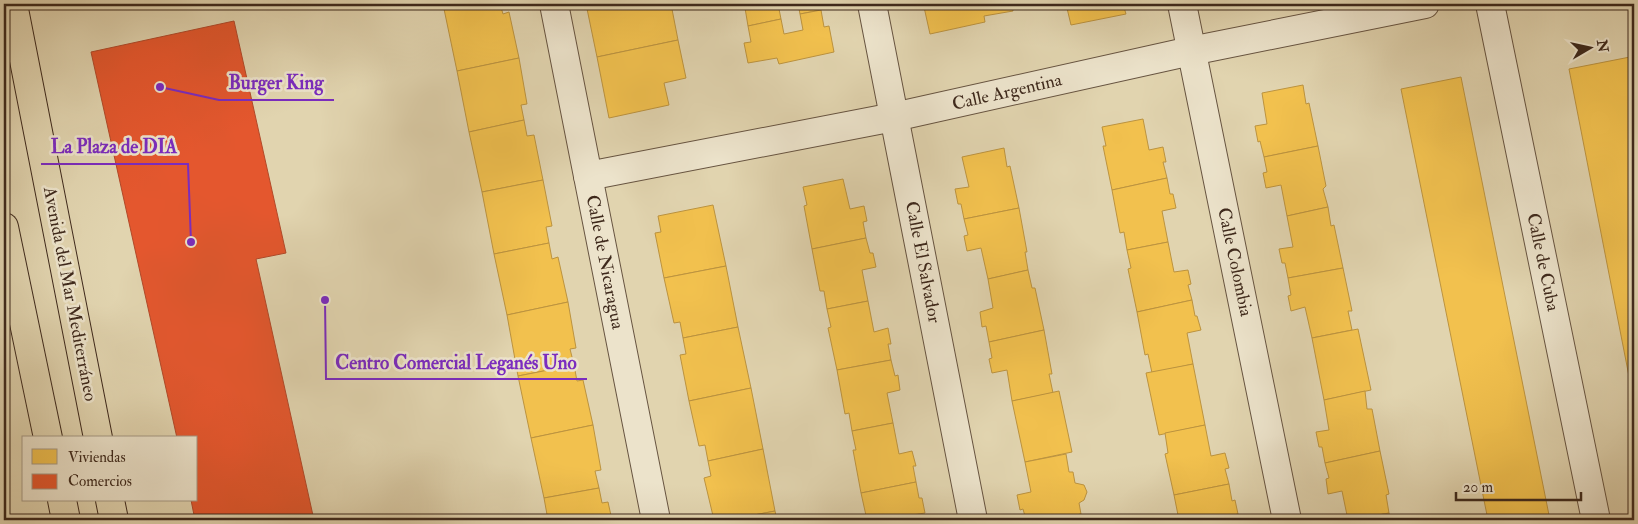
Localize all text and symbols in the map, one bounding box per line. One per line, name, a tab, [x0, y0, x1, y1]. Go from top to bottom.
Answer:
north arrow	[1566, 22, 1616, 72]
text: N	[1593, 38, 1612, 54]
callout: Burger King	[219, 66, 334, 100]
street label: Calle Argentina	[950, 68, 1065, 116]
text: Burger King	[228, 71, 324, 96]
callout: La Plaza de DIA	[41, 130, 188, 164]
text: La Plaza de DIA	[51, 135, 178, 159]
street label: Avenida del Mar Mediterráneo	[38, 184, 102, 403]
street label: Calle de Nicaragua	[581, 193, 629, 332]
street label: Calle El Salvador	[900, 199, 946, 325]
street label: Calle Colombia	[1212, 205, 1258, 319]
street label: Calle de Cuba	[1521, 211, 1565, 314]
callout: Centro Comercial Leganés Uno	[326, 345, 587, 379]
text: Centro Comercial Leganés Uno	[335, 351, 577, 376]
legend	[22, 436, 198, 502]
text: Viviendas	[68, 448, 126, 467]
scale bar	[1456, 469, 1580, 501]
text: Comercios	[68, 472, 132, 491]
text: 20 m	[1463, 478, 1493, 497]

